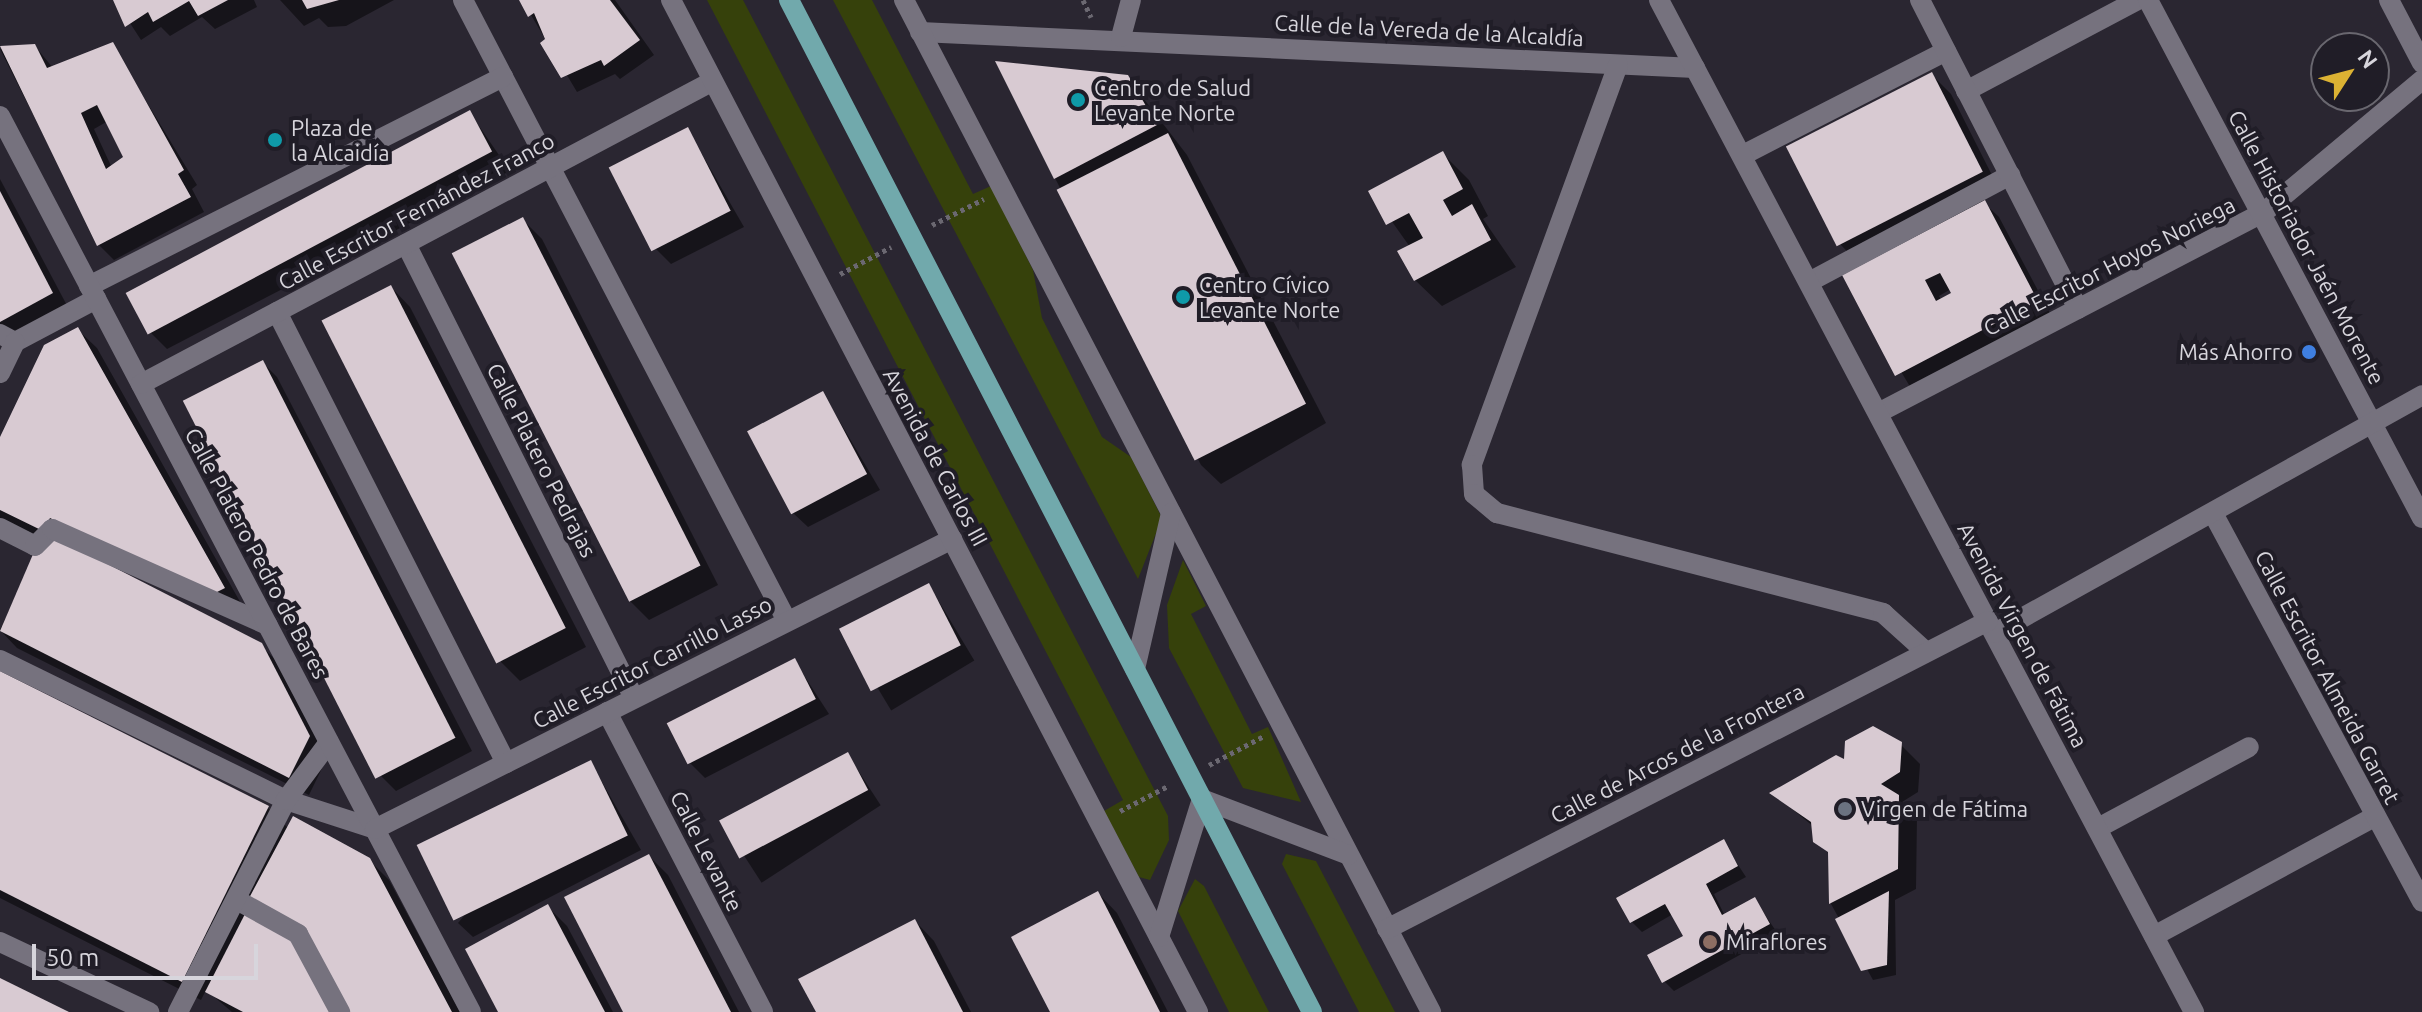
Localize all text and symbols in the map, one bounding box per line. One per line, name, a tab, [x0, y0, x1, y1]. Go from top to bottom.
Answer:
street label: Calle de la Vereda de la Alcaldía	[1274, 9, 1584, 51]
north arrow	[2310, 32, 2390, 112]
text: N	[2353, 45, 2383, 73]
place label: Centro de Salud Levante Norte	[1094, 74, 1251, 126]
marker: Centro de Salud Levante Norte	[1069, 91, 1087, 109]
street label: Calle Historiador Jaén Morente	[2223, 105, 2391, 389]
place label: Plaza de la Alcaidía	[291, 114, 390, 166]
street label: Calle Escritor Fernández Franco	[273, 127, 559, 295]
marker: Plaza de la Alcaidía	[266, 131, 284, 149]
street label: Calle Escritor Hoyos Noriega	[1979, 191, 2239, 341]
place label: Centro Cívico Levante Norte	[1199, 271, 1340, 322]
marker: Centro Cívico Levante Norte	[1174, 288, 1192, 306]
place label: Más Ahorro	[2179, 339, 2293, 365]
marker: Más Ahorro	[2300, 343, 2318, 361]
street label: Calle Platero Pedrajas	[482, 359, 602, 561]
street label: Avenida de Carlos III	[878, 364, 994, 550]
street label: Calle Platero Pedro de Bares	[180, 423, 334, 683]
street label: Avenida Virgen de Fátima	[1952, 518, 2094, 752]
street label: Calle Escritor Almeida Garret	[2250, 546, 2406, 808]
street label: Calle Escritor Carrillo Lasso	[528, 590, 776, 734]
street label: Calle de Arcos de la Frontera	[1546, 677, 1808, 829]
street label: Calle Levante	[665, 786, 749, 916]
place label: Virgen de Fátima	[1861, 796, 2028, 822]
marker: Virgen de Fátima	[1836, 800, 1854, 818]
scale bar	[36, 928, 262, 978]
place label: Miraflores	[1726, 929, 1827, 955]
marker: Miraflores	[1701, 933, 1719, 951]
text: 50 m	[46, 944, 99, 971]

